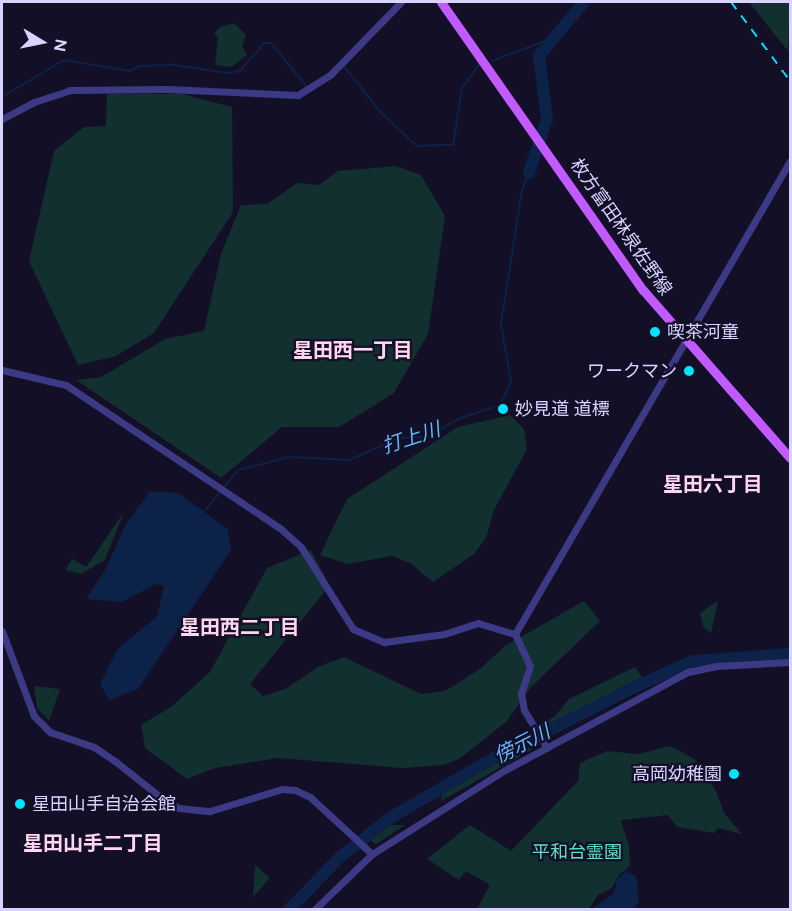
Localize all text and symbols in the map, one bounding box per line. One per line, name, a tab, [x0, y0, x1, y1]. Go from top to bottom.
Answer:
north arrow	[12, 12, 72, 72]
text: N	[50, 37, 71, 53]
street label: 枚方富田林泉佐野線	[566, 154, 676, 300]
place label: 喫茶河童	[667, 321, 739, 343]
marker: 喫茶河童	[648, 325, 662, 339]
district label: 星田西一丁目	[293, 338, 413, 362]
place label: ワークマン	[587, 360, 677, 382]
marker: ワークマン	[682, 364, 696, 378]
place label: 妙見道 道標	[515, 398, 609, 420]
marker: 妙見道 道標	[496, 402, 510, 416]
water label: 打上川	[379, 417, 443, 459]
district label: 星田六丁目	[663, 472, 763, 496]
district label: 星田西二丁目	[180, 615, 300, 639]
water label: 傍示川	[490, 720, 554, 768]
place label: 高岡幼稚園	[632, 763, 722, 785]
marker: 高岡幼稚園	[727, 767, 741, 781]
place label: 星田山手自治会館	[32, 793, 176, 815]
marker: 星田山手自治会館	[13, 797, 27, 811]
district label: 星田山手二丁目	[23, 831, 163, 855]
park label: 平和台霊園	[532, 841, 622, 863]

